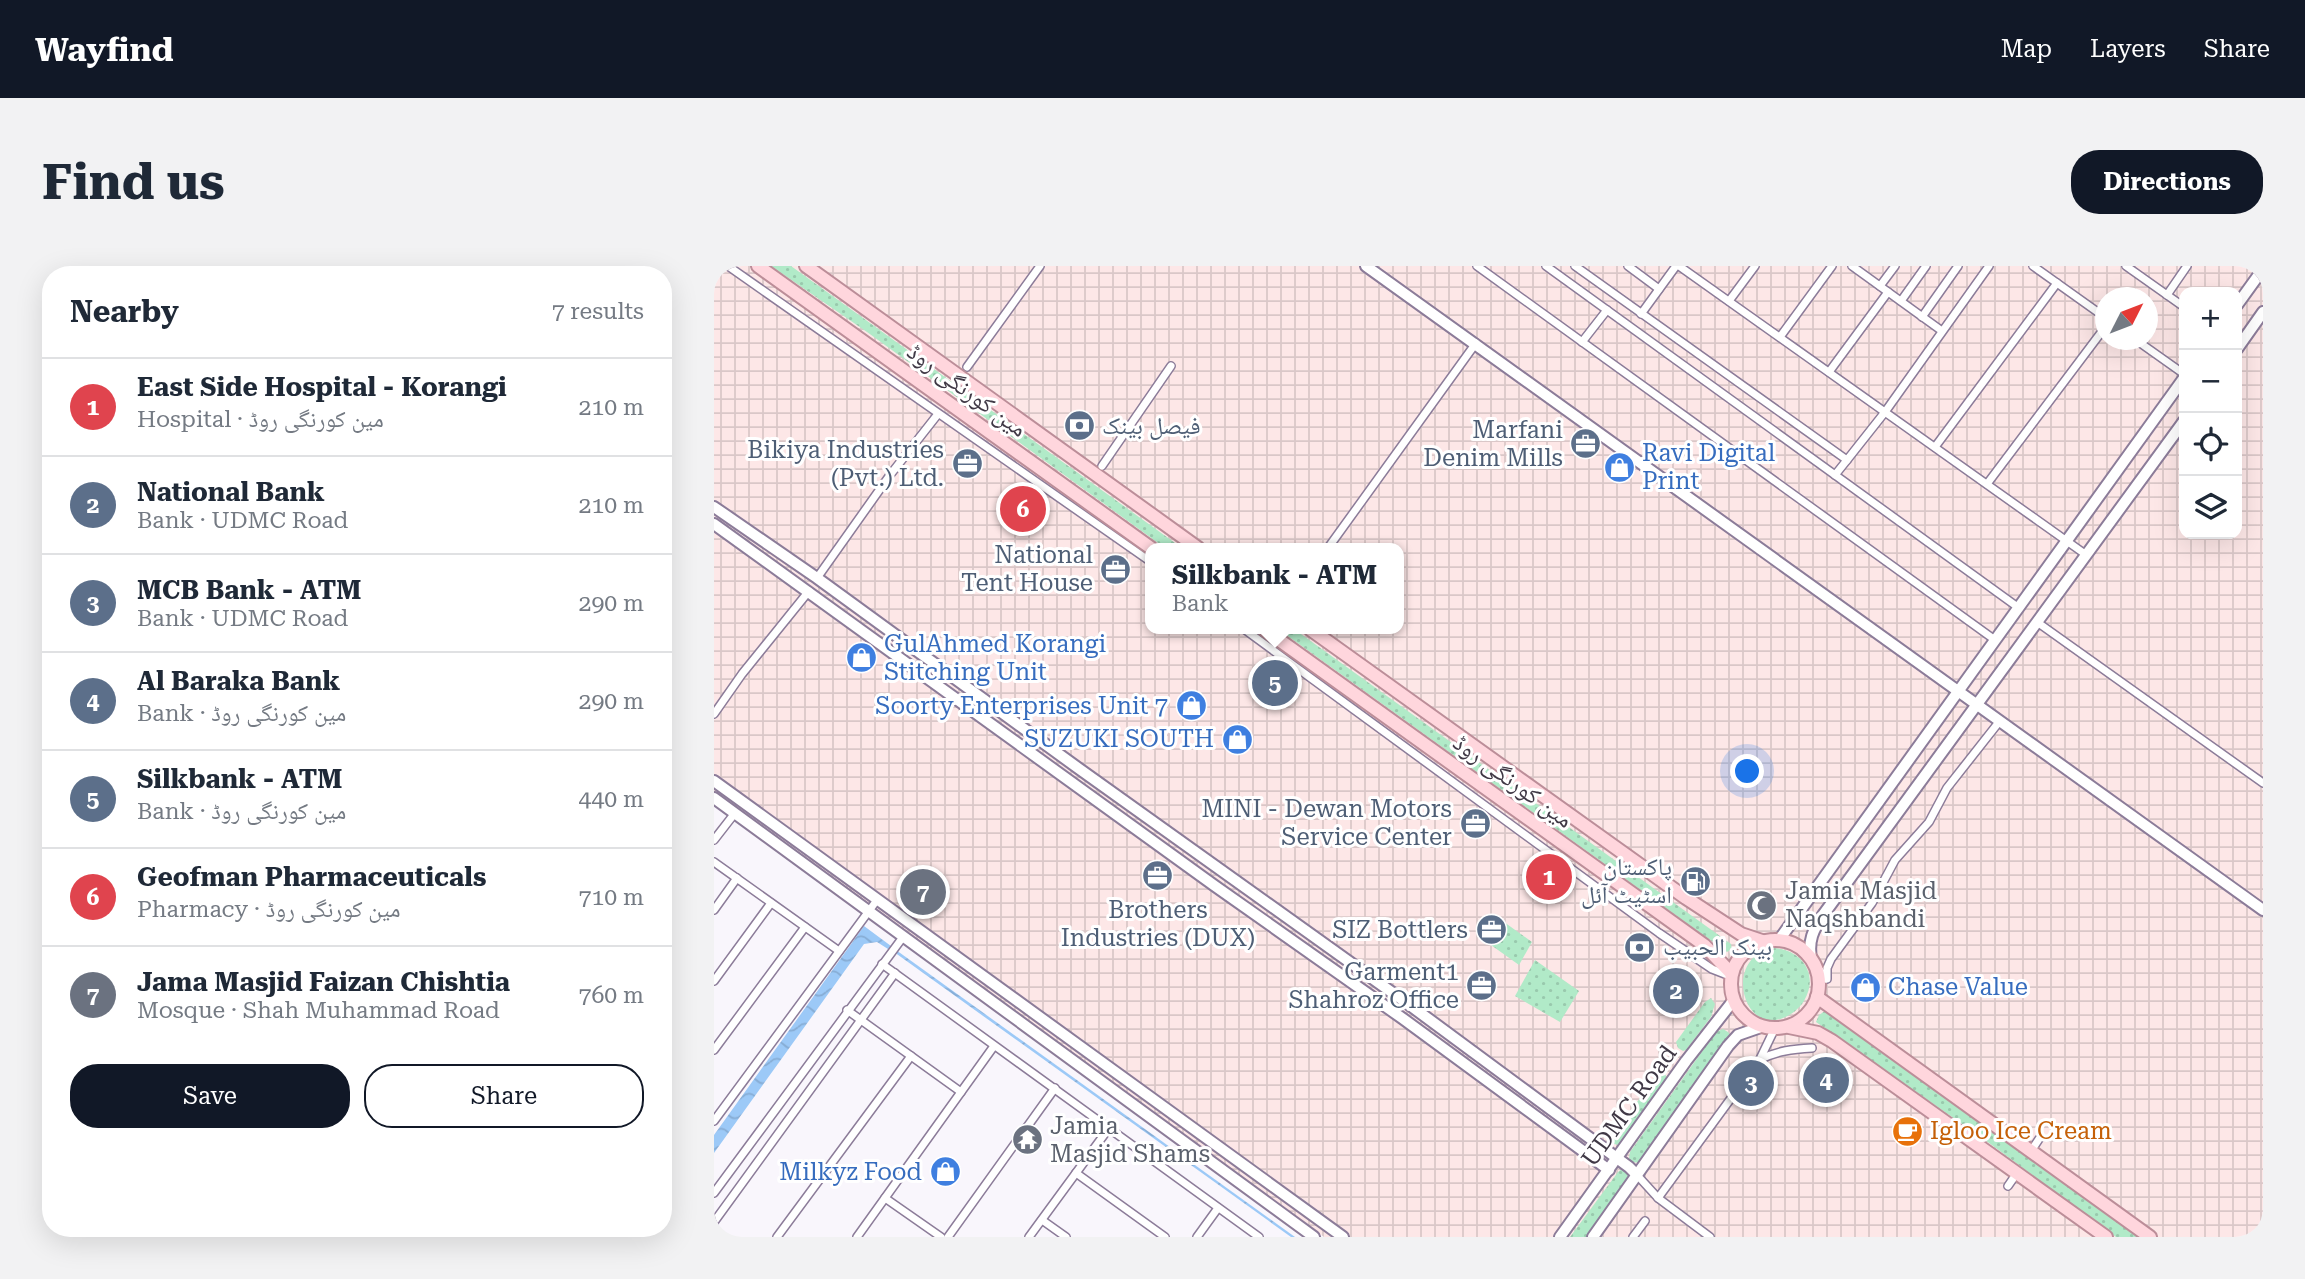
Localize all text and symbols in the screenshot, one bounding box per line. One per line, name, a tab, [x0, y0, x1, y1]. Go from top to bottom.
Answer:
text: Wayfind	[35, 30, 174, 69]
text: Map	[2001, 35, 2052, 63]
text: Layers	[2090, 35, 2166, 63]
text: Share	[2204, 35, 2270, 63]
button: Directions	[2071, 150, 2263, 214]
text: Find us	[42, 154, 225, 211]
north arrow	[2095, 287, 2158, 350]
map controls	[2179, 287, 2242, 539]
button: +	[2179, 287, 2242, 350]
text: Nearby	[70, 294, 179, 329]
text: 7 results	[552, 298, 644, 325]
street label: مین کورنگی روڈ	[902, 337, 1032, 443]
button: −	[2179, 350, 2242, 413]
text: East Side Hospital - Korangi	[137, 372, 507, 402]
text: 1	[87, 394, 99, 421]
text: 210 m	[579, 394, 644, 421]
text: Hospital · مین کورنگی روڈ	[137, 406, 384, 433]
bank icon: فیصل بینک	[1062, 409, 1096, 443]
place label: فیصل بینک	[1102, 412, 1201, 440]
button: locate	[2179, 413, 2242, 476]
place label: Marfani Denim Mills	[1423, 416, 1563, 472]
office icon: Marfani Denim Mills	[1569, 427, 1603, 461]
place label: Bikiya Industries (Pvt.) Ltd.	[747, 436, 944, 492]
place label: Ravi Digital Print	[1642, 439, 1775, 495]
office icon: Bikiya Industries (Pvt.) Ltd.	[950, 447, 984, 481]
shop icon: Ravi Digital Print	[1602, 450, 1636, 484]
button: layers	[2179, 476, 2242, 539]
text: National Bank	[137, 477, 325, 507]
pin: 6	[1000, 483, 1046, 535]
text: 2	[87, 492, 99, 519]
text: 210 m	[579, 492, 644, 519]
text: Bank · UDMC Road	[137, 507, 348, 534]
place label: National Tent House	[961, 541, 1093, 597]
popup	[1145, 543, 1404, 634]
office icon: National Tent House	[1099, 552, 1133, 586]
text: Silkbank - ATM	[1172, 560, 1377, 590]
text: MCB Bank - ATM	[137, 575, 361, 605]
text: 3	[87, 590, 99, 617]
text: 290 m	[579, 590, 644, 617]
text: Bank	[1172, 590, 1229, 617]
text: Bank · UDMC Road	[137, 605, 348, 632]
place label: GulAhmed Korangi Stitching Unit	[884, 630, 1106, 686]
shop icon: GulAhmed Korangi Stitching Unit	[844, 641, 878, 675]
pin: 5	[1252, 657, 1298, 709]
text: Al Baraka Bank	[137, 666, 340, 696]
text: 4	[87, 688, 99, 715]
text: 290 m	[579, 688, 644, 715]
shop icon: Soorty Enterprises Unit 7	[1174, 689, 1208, 723]
place label: Soorty Enterprises Unit 7	[875, 692, 1168, 720]
text: Bank · مین کورنگی روڈ	[137, 700, 346, 727]
shop icon: SUZUKI SOUTH	[1220, 722, 1254, 756]
place label: SUZUKI SOUTH	[1024, 725, 1214, 753]
street label: مین کورنگی روڈ	[1448, 728, 1578, 834]
your location	[1730, 754, 1764, 788]
text: Silkbank - ATM	[137, 764, 342, 794]
text: 5	[87, 786, 99, 813]
text: 440 m	[579, 786, 644, 813]
place label: MINI - Dewan Motors Service Center	[1201, 795, 1452, 851]
text: Bank · مین کورنگی روڈ	[137, 798, 346, 825]
office icon: MINI - Dewan Motors Service Center	[1458, 806, 1492, 840]
pin: 1	[1526, 851, 1572, 903]
place label: پاکستان اسٹیٹ آئل	[1581, 853, 1672, 909]
office icon: Brothers Industries (DUX)	[1141, 859, 1175, 893]
text: Geofman Pharmaceuticals	[137, 862, 486, 892]
fuel station icon: پاکستان اسٹیٹ آئل	[1678, 864, 1712, 898]
pin: 7	[900, 866, 946, 918]
place label: Jamia Masjid Naqshbandi	[1785, 877, 1937, 933]
text: 6	[87, 884, 99, 911]
text: 710 m	[579, 884, 644, 911]
mosque icon: Jamia Masjid Naqshbandi	[1745, 888, 1779, 922]
text: Pharmacy · مین کورنگی روڈ	[137, 896, 401, 923]
place label: Brothers Industries (DUX)	[1061, 896, 1255, 952]
office icon: SIZ Bottlers	[1474, 913, 1508, 947]
place label: SIZ Bottlers	[1332, 916, 1468, 944]
bank icon: بينک الحبيب	[1623, 930, 1657, 964]
place label: بينک الحبيب	[1663, 933, 1772, 961]
place label: Garment1 Shahroz Office	[1289, 958, 1459, 1014]
pin: 2	[1653, 965, 1699, 1017]
text: Jama Masjid Faizan Chishtia	[137, 967, 510, 997]
office icon: Garment1 Shahroz Office	[1465, 969, 1499, 1003]
shop icon: Chase Value	[1848, 970, 1882, 1004]
place label: Chase Value	[1888, 973, 2028, 1001]
text: 7	[87, 982, 99, 1009]
text: 760 m	[579, 982, 644, 1009]
text: Mosque · Shah Muhammad Road	[137, 997, 500, 1024]
street label: UDMC Road	[1576, 1040, 1682, 1172]
pin: 4	[1803, 1054, 1849, 1106]
pin: 3	[1728, 1057, 1774, 1109]
button: Save	[70, 1064, 350, 1128]
button: Share	[364, 1064, 644, 1128]
place label: Jamia Masjid Shams	[1050, 1112, 1210, 1168]
cafe icon: Igloo Ice Cream	[1890, 1114, 1924, 1148]
place label: Igloo Ice Cream	[1930, 1117, 2112, 1145]
temple icon: Jamia Masjid Shams	[1010, 1123, 1044, 1157]
shop icon: Milkyz Food	[928, 1155, 962, 1189]
place label: Milkyz Food	[779, 1158, 922, 1186]

